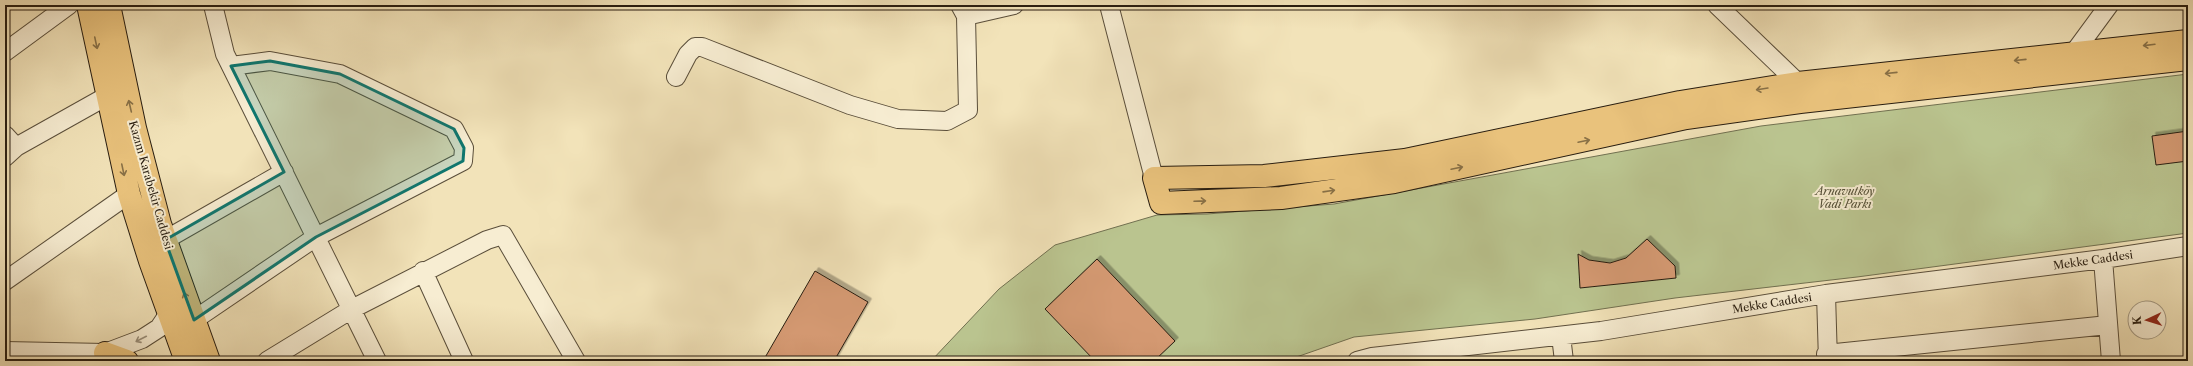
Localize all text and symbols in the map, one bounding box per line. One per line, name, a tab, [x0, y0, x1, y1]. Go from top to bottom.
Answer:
one-way arrow	[93, 36, 101, 49]
one-way arrow	[2143, 42, 2156, 49]
one-way arrow	[2014, 56, 2027, 64]
one-way arrow	[1885, 70, 1898, 77]
one-way arrow	[1756, 85, 1769, 93]
one-way arrow	[125, 100, 133, 113]
street label: Kazım Karabekir Caddesi	[126, 119, 176, 252]
one-way arrow	[1577, 136, 1590, 144]
one-way arrow	[120, 163, 128, 176]
one-way arrow	[1450, 164, 1463, 172]
park label: Arnavutköy Vadi Parkı	[1813, 184, 1875, 211]
one-way arrow	[1323, 188, 1336, 195]
one-way arrow	[1193, 198, 1206, 205]
street label: Mekke Caddesi	[2052, 247, 2134, 273]
street label: Mekke Caddesi	[1731, 290, 1813, 316]
one-way arrow	[182, 292, 189, 305]
north arrow	[2127, 300, 2167, 340]
text: K	[2130, 315, 2144, 326]
one-way arrow	[136, 336, 148, 343]

